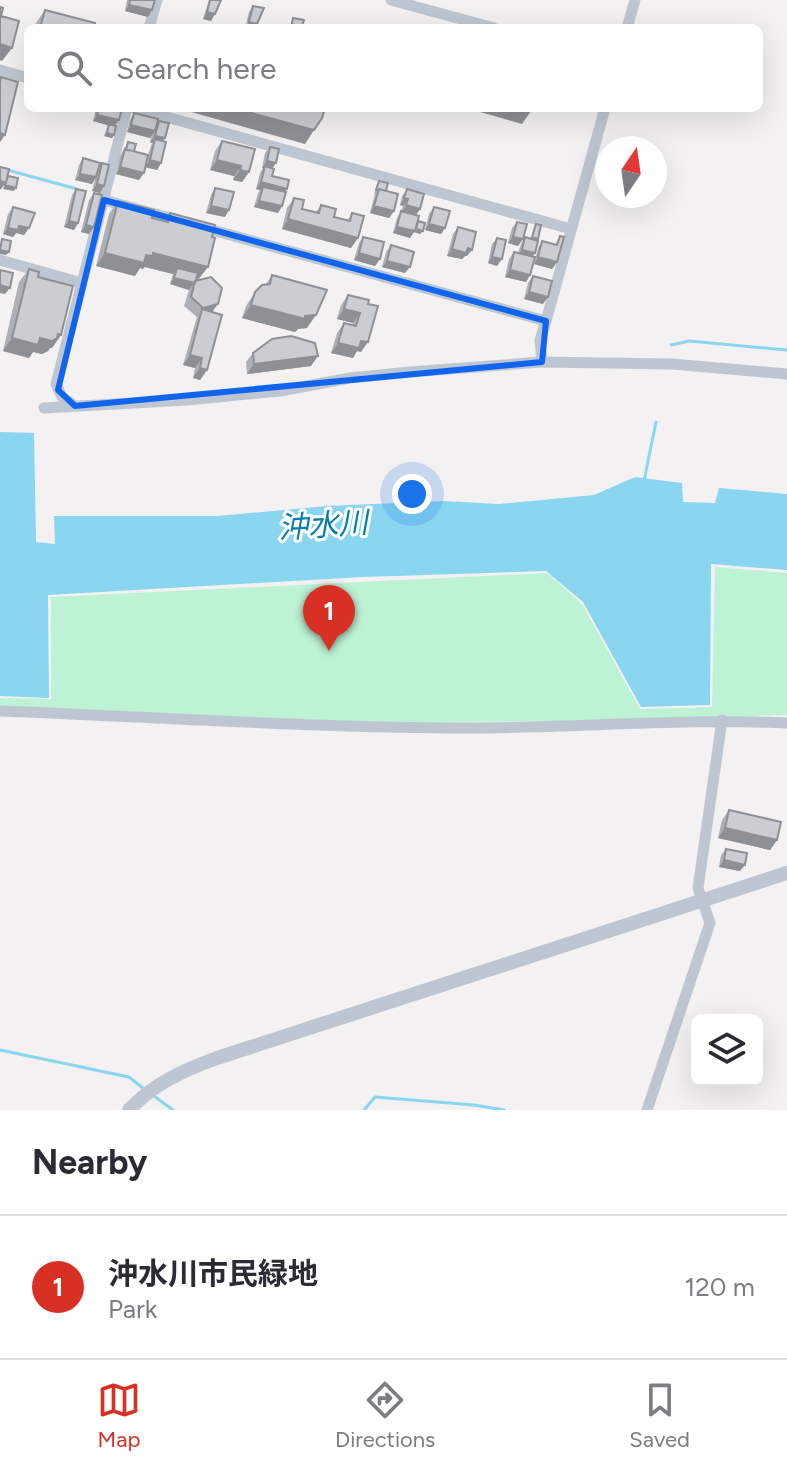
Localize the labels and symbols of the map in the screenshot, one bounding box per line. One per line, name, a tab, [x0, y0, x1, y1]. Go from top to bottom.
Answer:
north arrow	[595, 136, 667, 208]
your location	[392, 474, 432, 514]
water label: 沖水川	[277, 503, 372, 547]
pin: 1	[303, 585, 355, 651]

